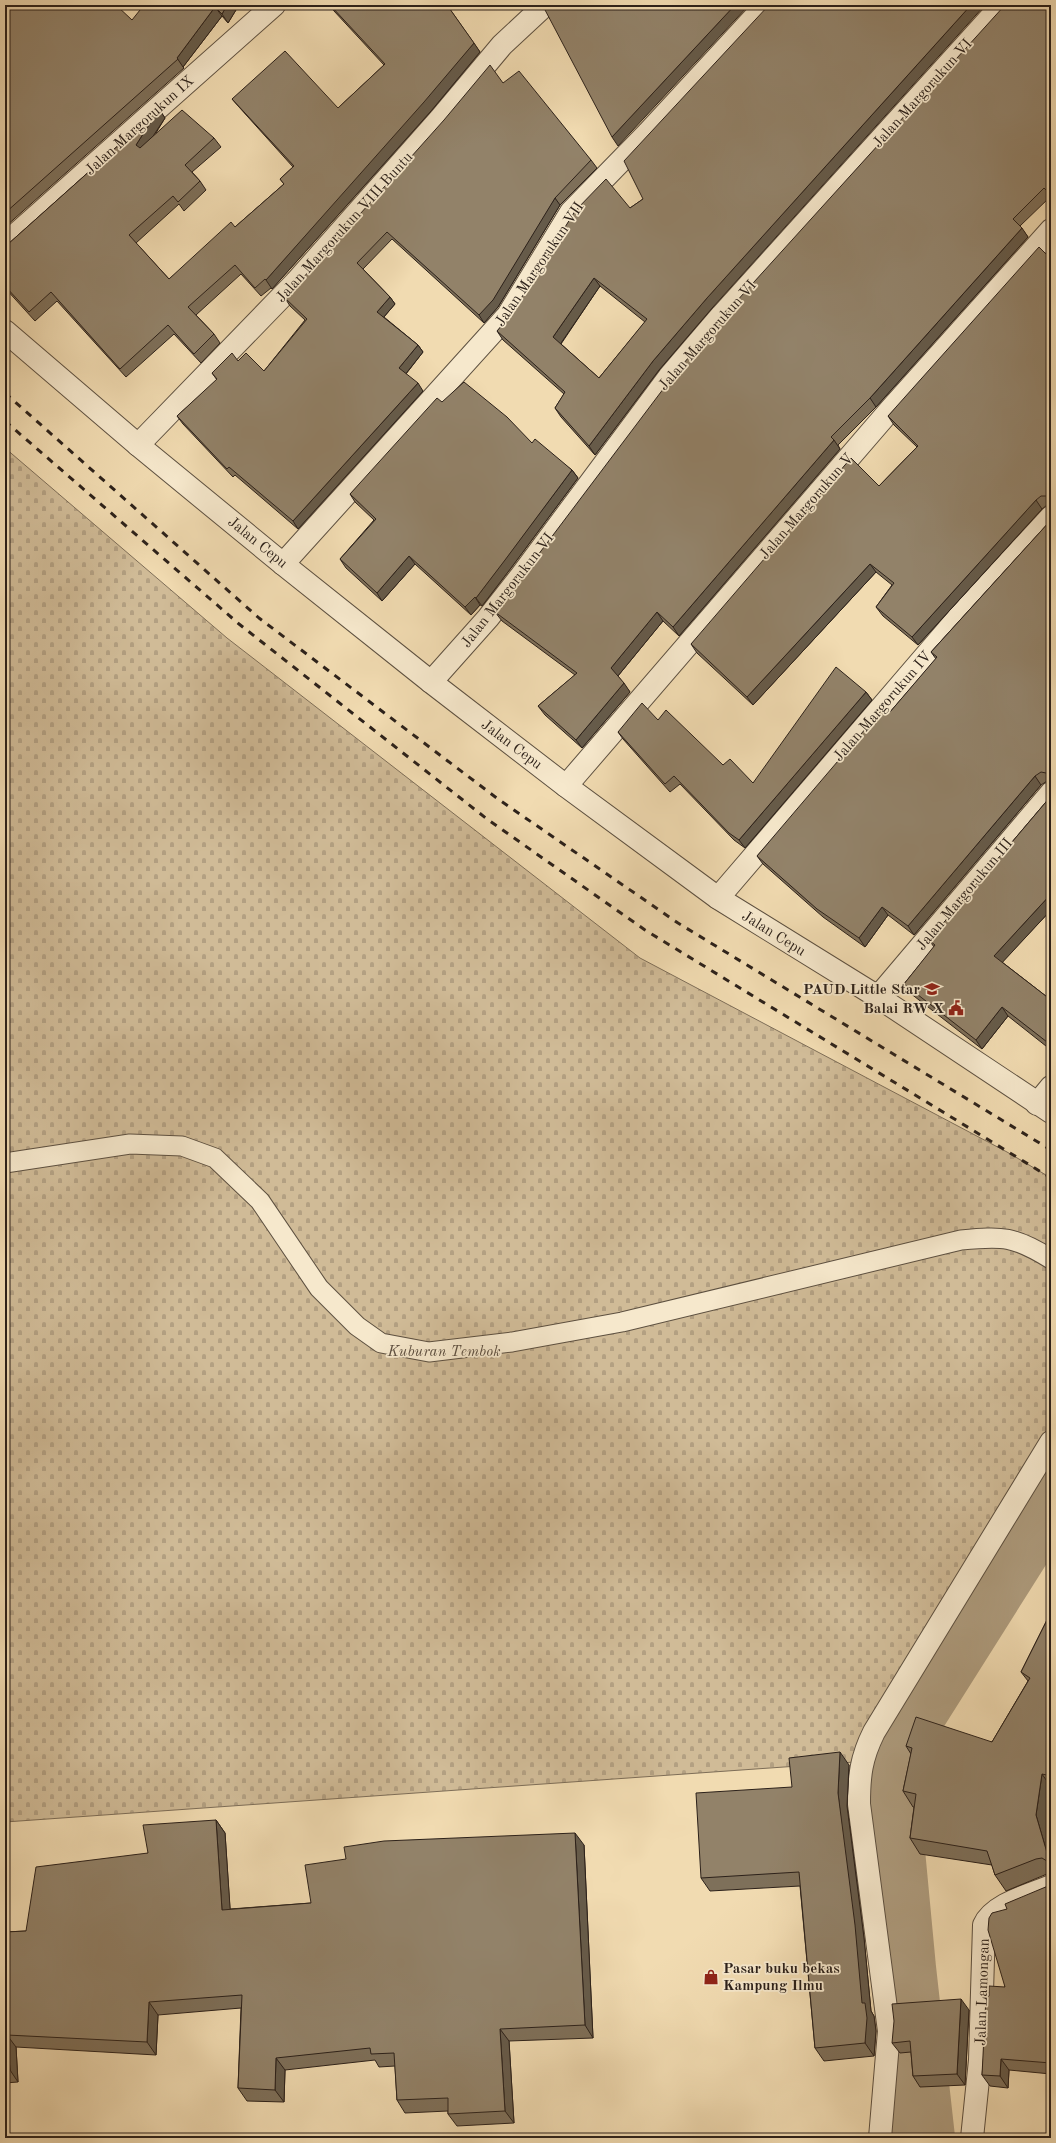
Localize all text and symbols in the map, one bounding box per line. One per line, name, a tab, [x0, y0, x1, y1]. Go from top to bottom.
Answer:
street label: Jalan Margorukun VI	[870, 37, 976, 151]
street label: Jalan Margorukun IX	[83, 74, 197, 179]
street label: Jalan Margorukun VIII Buntu	[274, 150, 416, 306]
street label: Jalan Margorukun VII	[493, 200, 587, 330]
street label: Jalan Margorukun VI	[656, 278, 760, 394]
street label: Jalan Margorukun V	[757, 451, 857, 563]
street label: Jalan Cepu	[224, 515, 290, 572]
street label: Jalan Margorukun VI	[459, 531, 557, 651]
street label: Jalan Margorukun IV	[831, 649, 935, 765]
street label: Jalan Cepu	[478, 718, 544, 773]
street label: Jalan Margorukun III	[914, 836, 1016, 954]
street label: Jalan Cepu	[739, 909, 808, 960]
school or university icon: PAUD Little Star	[923, 980, 941, 998]
place label: PAUD Little Star	[803, 983, 920, 998]
public building icon: Balai RW X	[947, 999, 965, 1017]
place label: Balai RW X	[863, 1002, 944, 1017]
park label: Kuburan Tembok	[386, 1345, 501, 1360]
street label: Jalan Lamongan	[974, 1938, 993, 2046]
place label: Pasar buku bekas Kampung Ilmu	[723, 1962, 840, 1994]
shop icon: Pasar buku bekas Kampung Ilmu	[702, 1968, 720, 1986]

